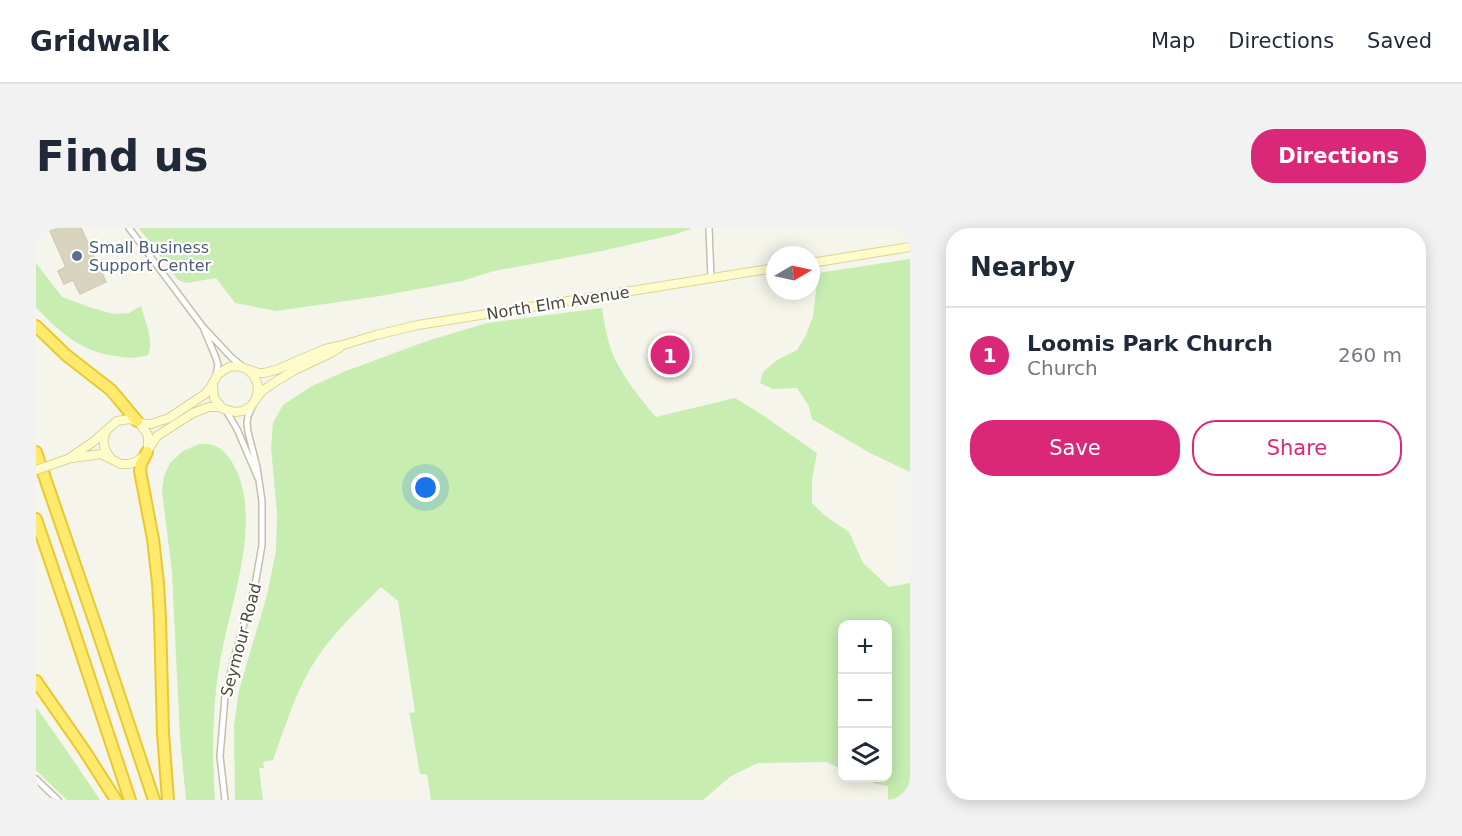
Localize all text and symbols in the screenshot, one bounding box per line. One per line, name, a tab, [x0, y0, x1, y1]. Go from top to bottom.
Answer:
text: Gridwalk	[30, 25, 169, 58]
text: Map	[1151, 29, 1195, 53]
text: Directions	[1228, 29, 1334, 53]
text: Saved	[1367, 29, 1432, 53]
button: Directions	[1251, 129, 1426, 183]
text: Find us	[36, 132, 209, 181]
place label: Small Business Support Center	[89, 238, 212, 275]
north arrow	[766, 246, 820, 300]
marker: Small Business Support Center	[70, 249, 84, 263]
text: Nearby	[970, 252, 1075, 282]
street label: North Elm Avenue	[485, 282, 631, 324]
text: Loomis Park Church	[1027, 331, 1273, 356]
pin: 1	[650, 332, 690, 378]
text: 1	[983, 343, 996, 367]
text: 260 m	[1338, 343, 1402, 367]
text: Church	[1027, 356, 1098, 380]
button: Save	[970, 420, 1180, 476]
button: Share	[1192, 420, 1402, 476]
your location	[411, 473, 440, 502]
street label: Seymour Road	[217, 581, 265, 699]
map controls	[838, 620, 892, 782]
button: +	[838, 620, 892, 674]
button: −	[838, 674, 892, 728]
button: layers	[838, 728, 892, 782]

